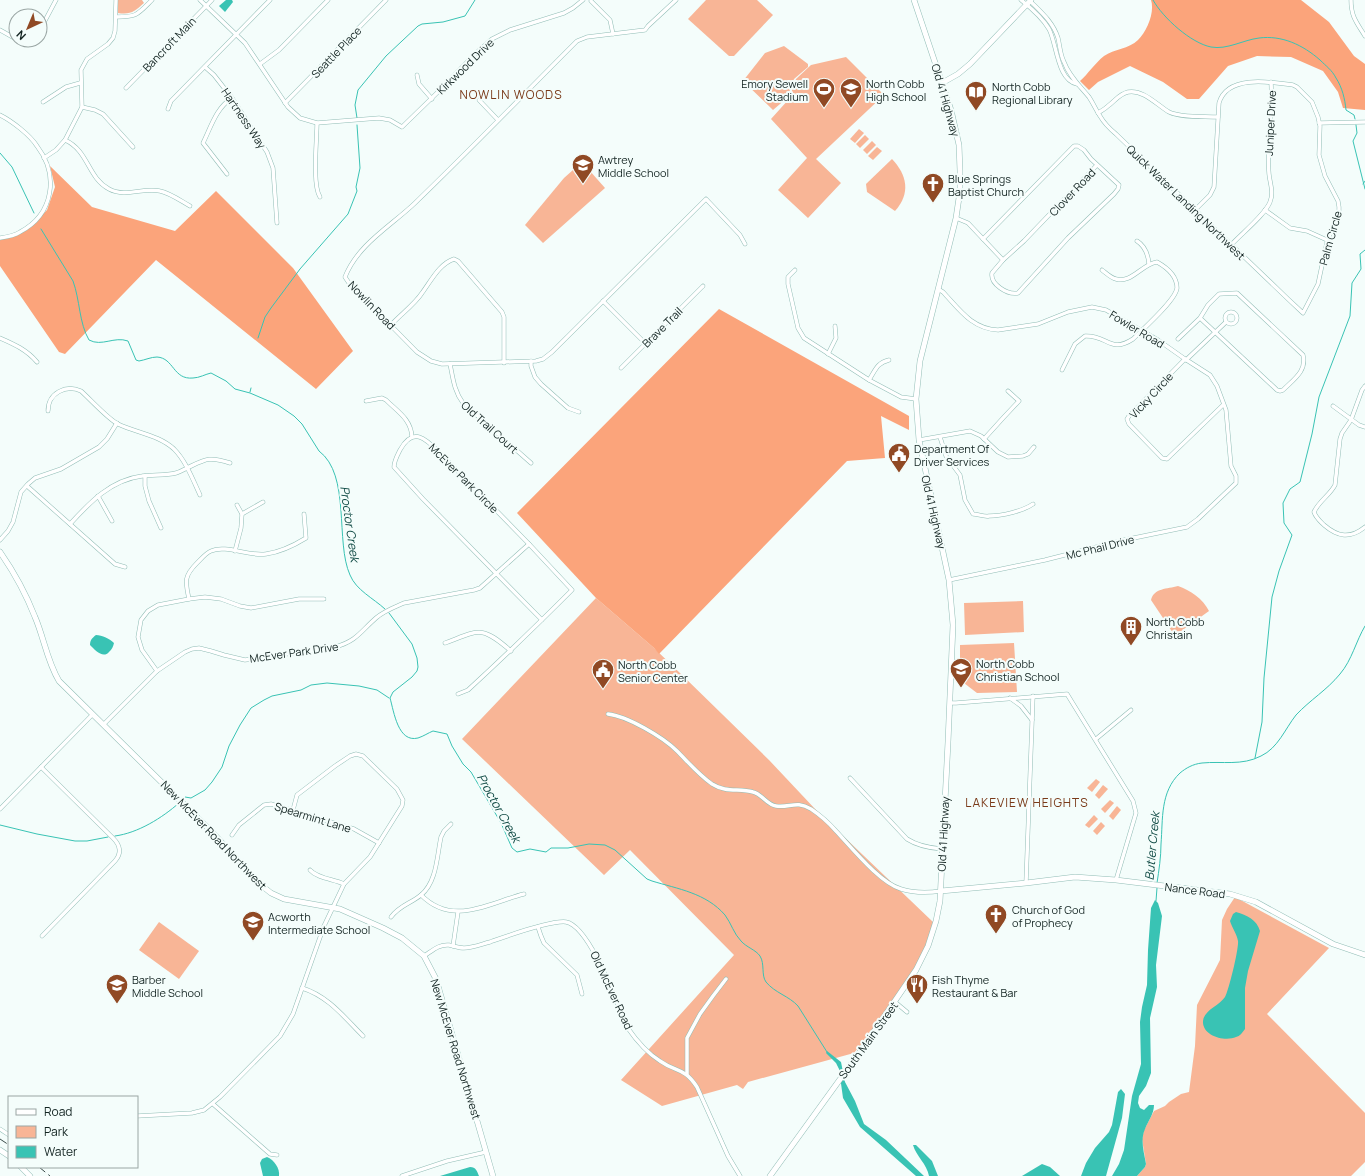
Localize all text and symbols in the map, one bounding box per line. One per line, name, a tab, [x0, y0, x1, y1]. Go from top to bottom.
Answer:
north arrow	[8, 8, 48, 48]
street label: Bancroft Main	[139, 13, 199, 75]
street label: Seattle Place	[308, 23, 365, 81]
text: N	[13, 27, 29, 44]
street label: Kirkwood Drive	[433, 34, 497, 97]
street label: Old 41 Highway	[928, 62, 964, 138]
place label: Emory Sewell Stadium	[741, 76, 808, 104]
sports icon: Emory Sewell Stadium	[811, 76, 837, 109]
school or university icon: North Cobb High School	[838, 76, 864, 109]
place label: North Cobb High School	[866, 76, 926, 104]
library icon: North Cobb Regional Library	[963, 79, 989, 112]
place label: North Cobb Regional Library	[992, 79, 1073, 107]
street label: Hartness Way	[218, 85, 270, 151]
district label: NOWLIN WOODS	[459, 86, 563, 103]
street label: Juniper Drive	[1261, 89, 1279, 156]
street label: Quick Water Landing Northwest	[1123, 141, 1249, 263]
school or university icon: Awtrey Middle School	[570, 152, 596, 185]
place label: Awtrey Middle School	[598, 152, 669, 180]
street label: Clover Road	[1045, 165, 1099, 219]
church icon: Blue Springs Baptist Church	[920, 171, 946, 204]
place label: Blue Springs Baptist Church	[948, 171, 1024, 199]
street label: Palm Circle	[1315, 209, 1345, 267]
street label: Nowlin Road	[345, 277, 399, 333]
street label: Brave Trail	[639, 304, 685, 350]
street label: Fowler Road	[1107, 307, 1167, 351]
street label: Vicky Circle	[1126, 368, 1177, 421]
street label: Old Trail Court	[458, 397, 522, 457]
street label: McEver Park Circle	[426, 440, 503, 517]
public building icon: Department Of Driver Services	[886, 441, 912, 474]
place label: Department Of Driver Services	[914, 441, 990, 469]
street label: Old 41 Highway	[918, 474, 950, 550]
water label: Proctor Creek	[336, 485, 364, 565]
street label: Mc Phail Drive	[1064, 531, 1136, 563]
building icon: North Cobb Christain	[1118, 614, 1144, 647]
place label: North Cobb Christain	[1146, 614, 1205, 642]
street label: McEver Park Drive	[249, 638, 340, 666]
school or university icon: North Cobb Christian School	[948, 656, 974, 689]
place label: North Cobb Christian School	[976, 656, 1060, 684]
public building icon: North Cobb Senior Center	[590, 657, 616, 690]
place label: North Cobb Senior Center	[618, 657, 688, 685]
water label: Proctor Creek	[473, 770, 526, 847]
street label: New McEver Road Northwest	[158, 777, 270, 893]
district label: LAKEVIEW HEIGHTS	[965, 794, 1089, 811]
street label: Old 41 Highway	[934, 796, 952, 872]
street label: Spearmint Lane	[273, 798, 354, 836]
water label: Butler Creek	[1141, 809, 1164, 881]
street label: Nance Road	[1164, 879, 1226, 901]
church icon: Church of God of Prophecy	[983, 902, 1009, 935]
place label: Church of God of Prophecy	[1012, 902, 1085, 930]
school or university icon: Acworth Intermediate School	[240, 909, 266, 942]
place label: Acworth Intermediate School	[268, 909, 370, 937]
street label: Old McEver Road	[587, 948, 637, 1032]
school or university icon: Barber Middle School	[104, 972, 130, 1005]
place label: Barber Middle School	[132, 972, 203, 1000]
restaurant icon: Fish Thyme Restaurant & Bar	[904, 972, 930, 1005]
place label: Fish Thyme Restaurant & Bar	[932, 972, 1017, 1000]
street label: New McEver Road Northwest	[427, 977, 485, 1121]
street label: South Main Street	[835, 998, 901, 1082]
legend	[8, 1096, 138, 1168]
text: Road	[44, 1103, 72, 1120]
text: Park	[44, 1123, 69, 1140]
text: Water	[44, 1143, 78, 1160]

